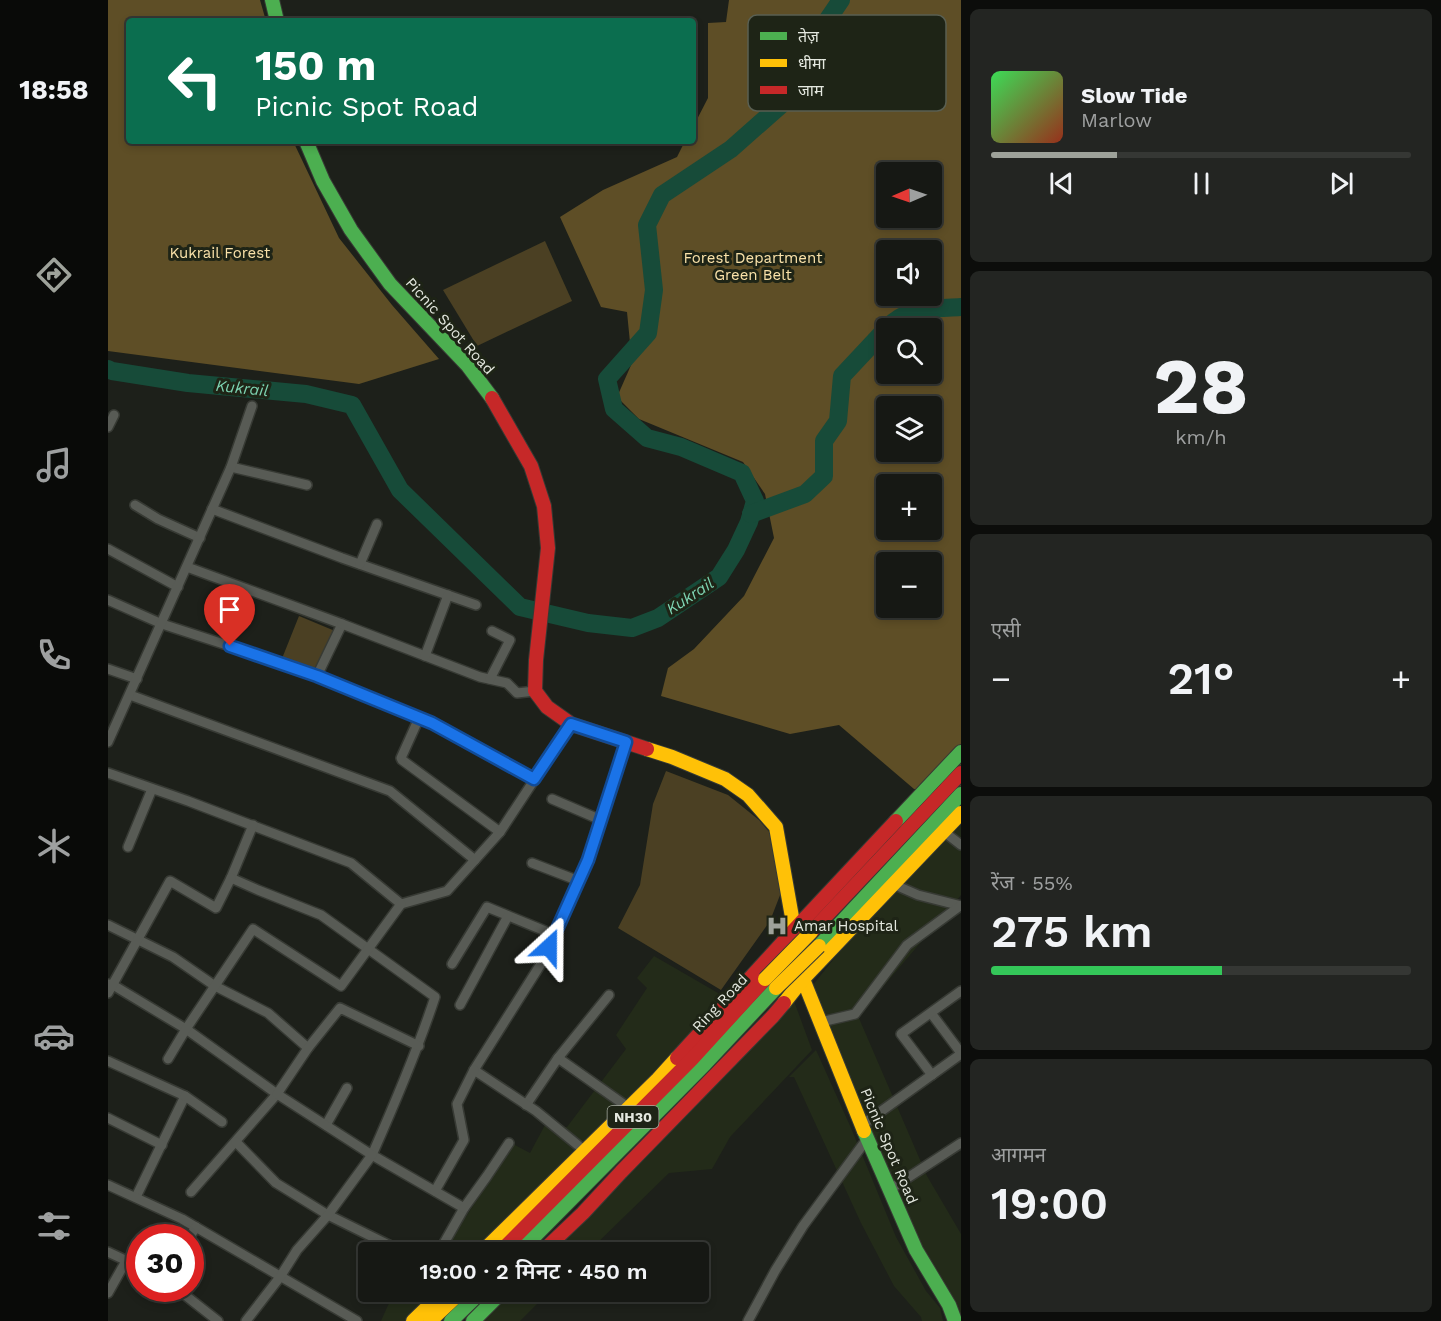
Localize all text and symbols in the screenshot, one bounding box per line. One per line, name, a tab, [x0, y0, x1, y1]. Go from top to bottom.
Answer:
legend	[748, 15, 946, 111]
text: तेज़	[798, 27, 820, 46]
text: 150 m	[255, 41, 376, 90]
icon: left	[156, 42, 234, 120]
text: धीमा	[798, 54, 827, 73]
text: 18:58	[19, 74, 89, 106]
text: जाम	[798, 81, 824, 100]
text: Slow Tide	[1081, 83, 1188, 108]
text: Picnic Spot Road	[255, 91, 478, 123]
text: Marlow	[1081, 108, 1152, 132]
north arrow	[876, 162, 942, 228]
map controls	[876, 162, 942, 618]
icon: previous	[1045, 167, 1078, 200]
icon: pause	[1185, 167, 1218, 200]
icon: next	[1325, 167, 1358, 200]
button: sound	[876, 240, 942, 306]
park label: Kukrail Forest	[170, 244, 271, 262]
park label: Forest Department Green Belt	[684, 249, 823, 284]
icon: directions	[33, 254, 75, 296]
street label: Picnic Spot Road	[402, 274, 498, 378]
button: search	[876, 318, 942, 384]
text: 28	[1153, 340, 1249, 432]
water label: Kukrail	[215, 376, 269, 400]
button: layers	[876, 396, 942, 462]
text: km/h	[1175, 425, 1227, 449]
icon: music	[33, 444, 75, 486]
button: +	[876, 474, 942, 540]
button: −	[876, 552, 942, 618]
water label: Kukrail	[663, 574, 717, 618]
pin	[204, 584, 255, 646]
icon: arrive	[213, 593, 246, 626]
text: एसी	[991, 618, 1021, 642]
icon: phone	[33, 634, 75, 676]
text: 21°	[1167, 652, 1235, 705]
text: −	[991, 659, 1011, 698]
text: +	[1391, 659, 1411, 698]
icon: climate	[33, 825, 75, 867]
text: रेंज · 55%	[991, 871, 1073, 895]
text: 275 km	[991, 905, 1153, 958]
hospital icon: Amar Hospital	[765, 914, 789, 938]
position arrow	[517, 915, 581, 979]
place label: Amar Hospital	[794, 917, 899, 935]
street label: Ring Road	[689, 970, 751, 1036]
icon: car	[33, 1015, 75, 1057]
street label: Picnic Spot Road	[856, 1085, 922, 1207]
road number: NH30	[608, 1106, 658, 1128]
text: आगमन	[991, 1143, 1046, 1167]
text: 19:00	[991, 1177, 1108, 1230]
icon: filters	[33, 1205, 75, 1247]
speed limit sign: 30	[126, 1224, 204, 1302]
text: 19:00 · 2 मिनट · 450 m	[419, 1259, 648, 1284]

